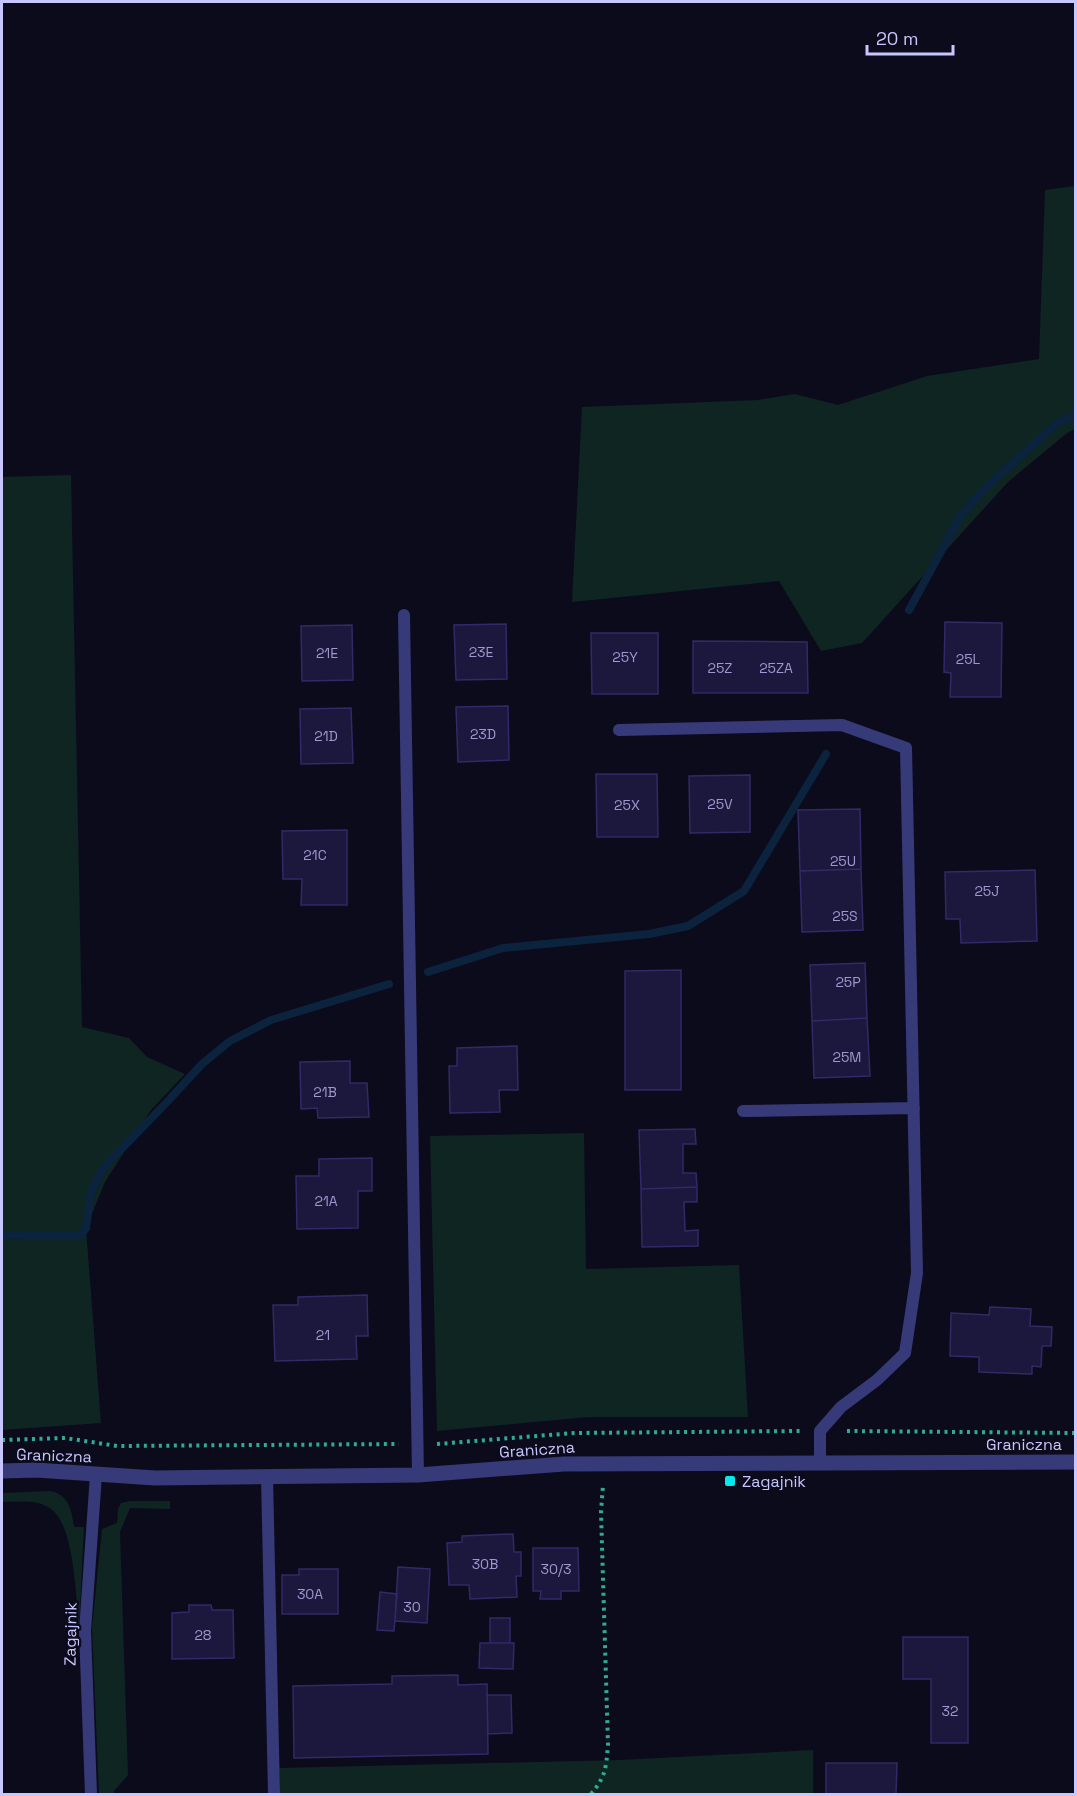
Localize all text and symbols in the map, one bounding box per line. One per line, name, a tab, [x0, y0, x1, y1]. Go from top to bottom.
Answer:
scale bar	[867, 18, 952, 56]
text: 20 m	[876, 27, 919, 50]
house number: 23E	[469, 643, 493, 661]
house number: 21E	[316, 644, 338, 662]
house number: 25Y	[612, 648, 638, 666]
house number: 25L	[956, 650, 981, 668]
house number: 25Z	[708, 659, 732, 677]
house number: 25ZA	[759, 659, 793, 677]
house number: 23D	[470, 725, 496, 743]
house number: 21D	[314, 727, 338, 745]
house number: 25V	[707, 795, 733, 813]
house number: 25X	[614, 796, 640, 814]
house number: 21C	[303, 846, 327, 864]
house number: 25U	[830, 852, 856, 870]
house number: 25J	[974, 882, 1000, 900]
house number: 25S	[832, 907, 858, 925]
house number: 25P	[835, 973, 861, 991]
house number: 25M	[833, 1048, 861, 1066]
house number: 21B	[313, 1083, 337, 1101]
house number: 21A	[314, 1192, 338, 1210]
house number: 21	[316, 1326, 330, 1344]
street label: Graniczna	[986, 1434, 1062, 1455]
street label: Graniczna	[498, 1436, 576, 1463]
street label: Graniczna	[16, 1444, 92, 1467]
place label: Zagajnik	[742, 1471, 806, 1492]
marker: Zagajnik	[723, 1474, 737, 1488]
house number: 30B	[472, 1555, 498, 1573]
house number: 30/3	[540, 1560, 572, 1578]
house number: 30A	[297, 1585, 323, 1603]
house number: 30	[403, 1598, 421, 1616]
street label: Zagajnik	[59, 1601, 82, 1666]
house number: 28	[194, 1626, 212, 1644]
house number: 32	[942, 1702, 958, 1720]

